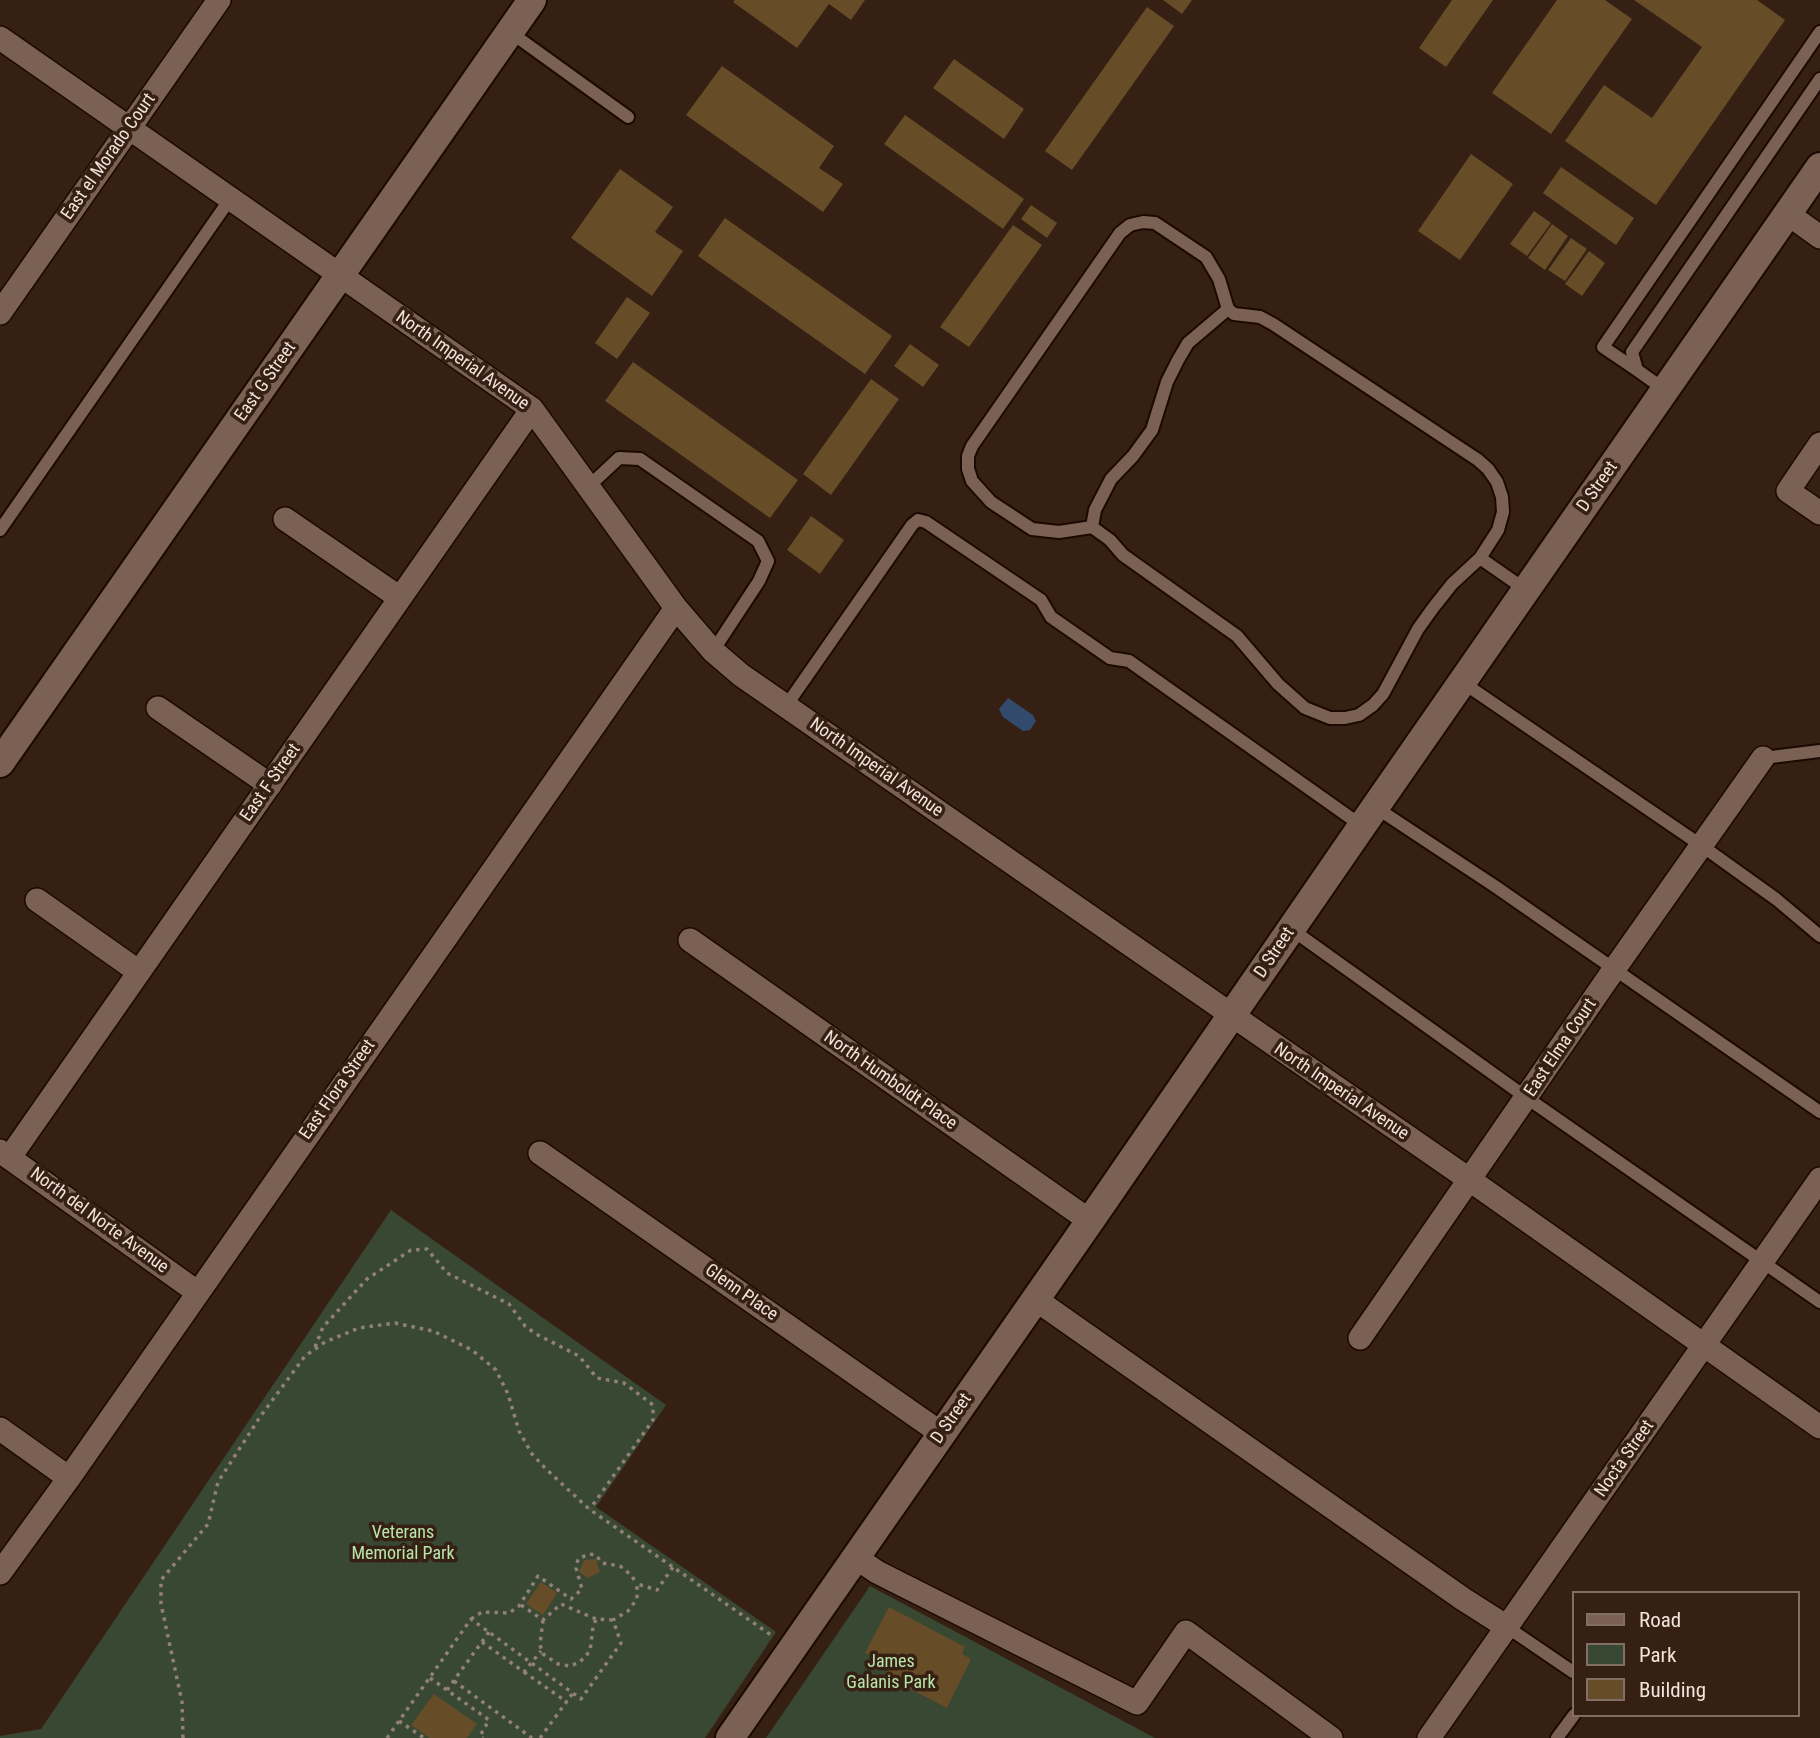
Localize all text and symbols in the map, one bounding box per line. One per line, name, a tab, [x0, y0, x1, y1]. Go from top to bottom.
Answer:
street label: East el Morado Court	[57, 90, 161, 224]
street label: North Imperial Avenue	[391, 307, 533, 415]
street label: East G Street	[231, 338, 301, 426]
street label: D Street	[1573, 458, 1623, 516]
street label: North Imperial Avenue	[805, 714, 947, 822]
street label: East F Street	[236, 740, 306, 826]
street label: D Street	[1250, 924, 1300, 982]
street label: East Elma Court	[1520, 995, 1602, 1101]
street label: North Humboldt Place	[819, 1027, 961, 1135]
street label: East Flora Street	[296, 1036, 380, 1144]
street label: North Imperial Avenue	[1269, 1039, 1413, 1145]
street label: North del Norte Avenue	[26, 1164, 172, 1278]
street label: Glenn Place	[700, 1260, 782, 1326]
street label: D Street	[927, 1390, 977, 1448]
street label: Nocta Street	[1591, 1416, 1659, 1502]
park label: Veterans Memorial Park	[351, 1522, 455, 1564]
legend	[1572, 1591, 1799, 1717]
text: Road	[1639, 1608, 1681, 1632]
text: Park	[1639, 1643, 1676, 1667]
park label: James Galanis Park	[846, 1651, 936, 1694]
text: Building	[1639, 1678, 1706, 1702]

